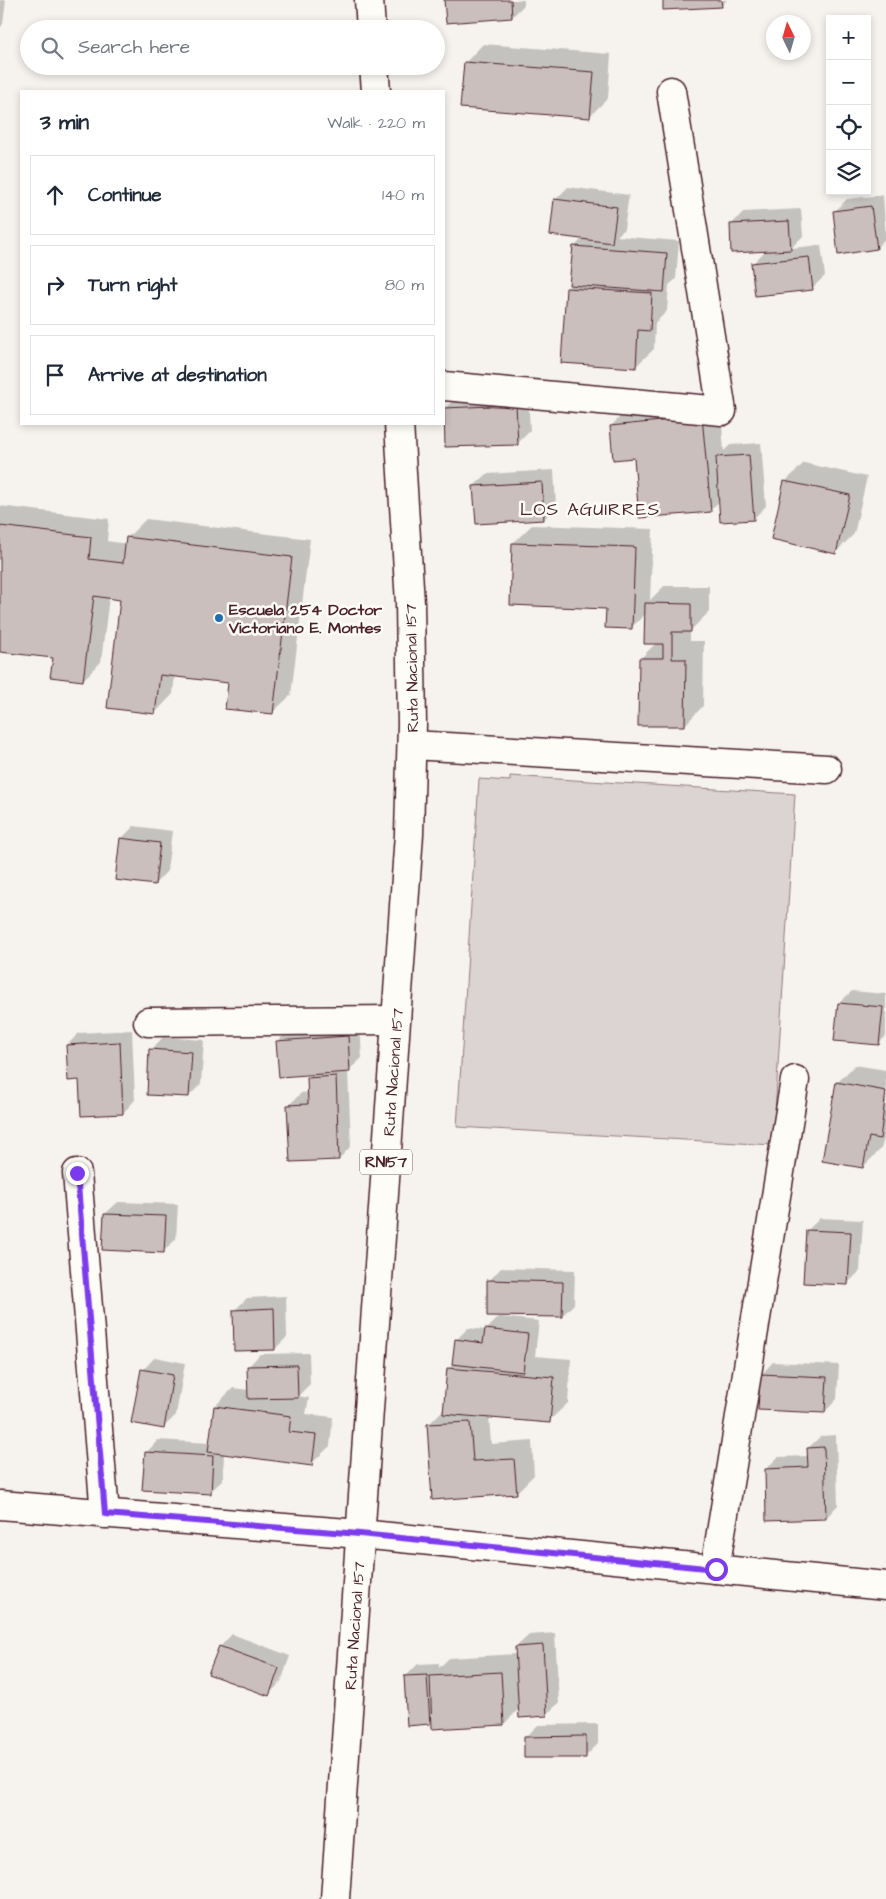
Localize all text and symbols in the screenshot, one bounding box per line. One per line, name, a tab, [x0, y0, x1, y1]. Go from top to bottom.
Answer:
north arrow	[766, 15, 811, 60]
map controls	[826, 15, 871, 195]
button: +	[826, 15, 871, 60]
search box	[20, 20, 445, 75]
icon: search	[38, 34, 66, 62]
text: Search here	[78, 34, 190, 61]
button: −	[826, 60, 871, 105]
button: locate	[826, 105, 871, 150]
text: 3 min	[40, 108, 89, 137]
text: Walk · 220 m	[327, 112, 425, 134]
button: layers	[826, 150, 871, 195]
icon: ahead	[41, 181, 69, 209]
text: Continue	[88, 182, 162, 209]
text: 140 m	[382, 184, 424, 206]
icon: right	[41, 271, 69, 299]
text: Turn right	[88, 272, 177, 299]
text: 80 m	[385, 274, 424, 296]
icon: arrive	[41, 361, 69, 389]
text: Arrive at destination	[88, 362, 267, 389]
district label: LOS AGUIRRES	[520, 497, 660, 522]
place label: Escuela 254 Doctor Victoriano E. Montes	[228, 599, 382, 639]
street label: Ruta Nacional 157	[400, 603, 424, 732]
marker: Escuela 254 Doctor Victoriano E. Montes	[213, 612, 225, 624]
street label: Ruta Nacional 157	[378, 1007, 409, 1137]
road number: RN157	[360, 1150, 412, 1174]
route end	[66, 1162, 89, 1185]
route start	[705, 1558, 728, 1581]
street label: Ruta Nacional 157	[340, 1561, 370, 1691]

